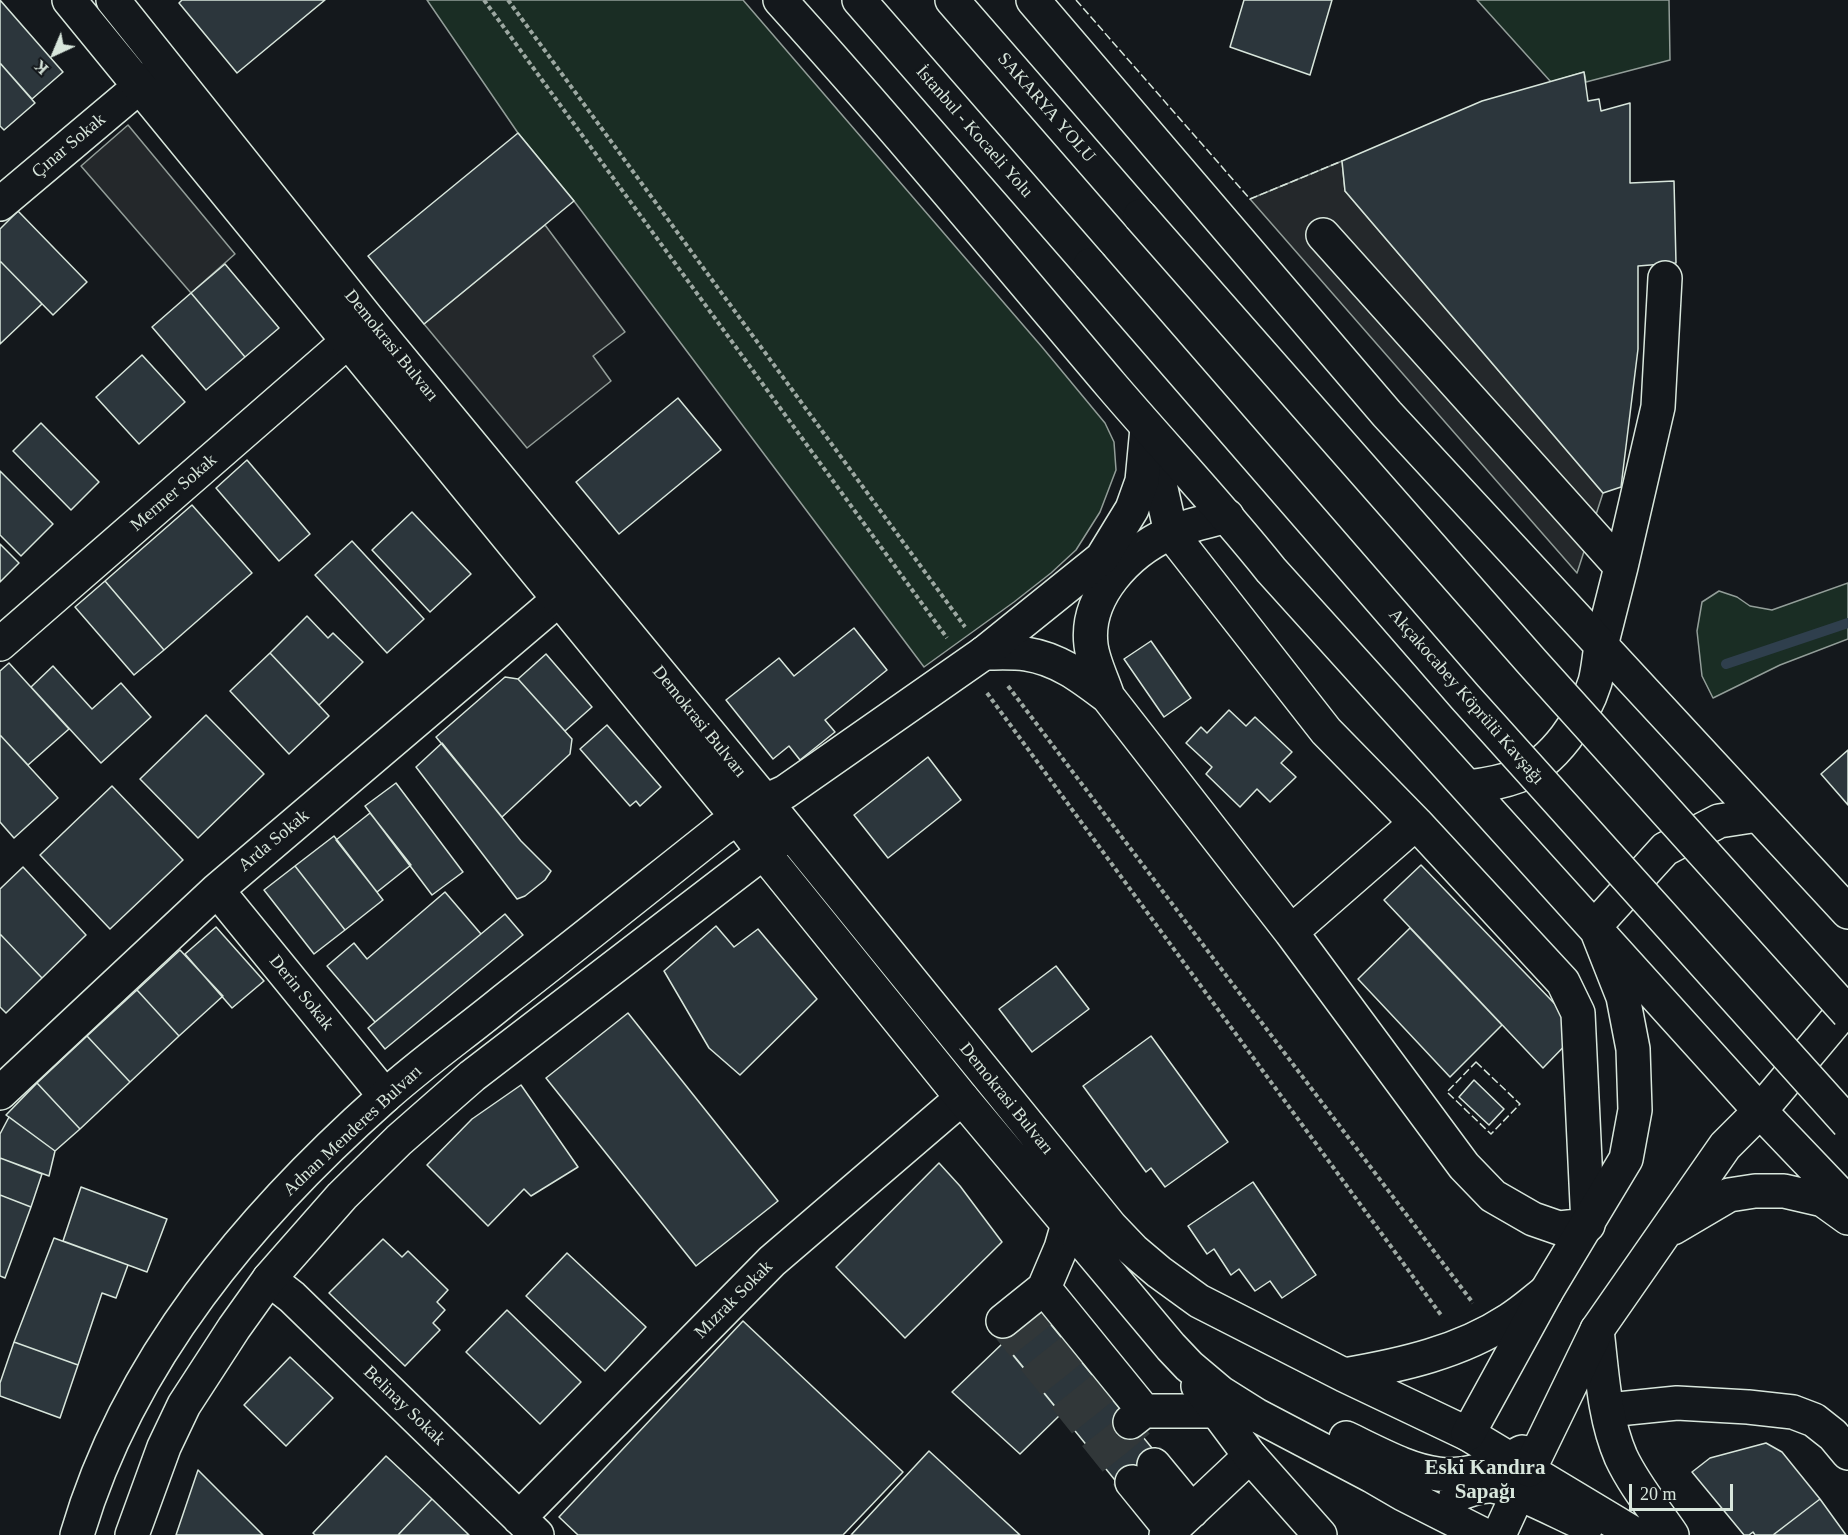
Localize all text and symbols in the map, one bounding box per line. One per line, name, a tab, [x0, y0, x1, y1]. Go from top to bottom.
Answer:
north arrow	[24, 24, 84, 84]
street label: SAKARYA YOLU	[992, 49, 1100, 167]
text: K	[31, 57, 52, 78]
street label: İstanbul - Kocaeli Yolu	[911, 62, 1037, 202]
street label: Çınar Sokak	[28, 109, 110, 183]
street label: Demokrasi Bulvarı	[339, 286, 443, 406]
street label: Mermer Sokak	[126, 450, 222, 536]
street label: Akçakocabey Köprülü Kavşağı	[1384, 605, 1548, 789]
street label: Demokrasi Bulvarı	[647, 662, 751, 782]
street label: Arda Sokak	[234, 805, 314, 877]
street label: Derin Sokak	[264, 951, 338, 1035]
street label: Demokrasi Bulvarı	[954, 1039, 1058, 1159]
street label: Adnan Menderes Bulvarı	[279, 1061, 427, 1201]
street label: Mızrak Sokak	[690, 1256, 778, 1344]
street label: Belinay Sokak	[359, 1362, 449, 1450]
district label: Eski Kandıra Sapağı	[1425, 1456, 1545, 1506]
scale bar	[1632, 1472, 1736, 1510]
text: 20 m	[1640, 1484, 1677, 1504]

